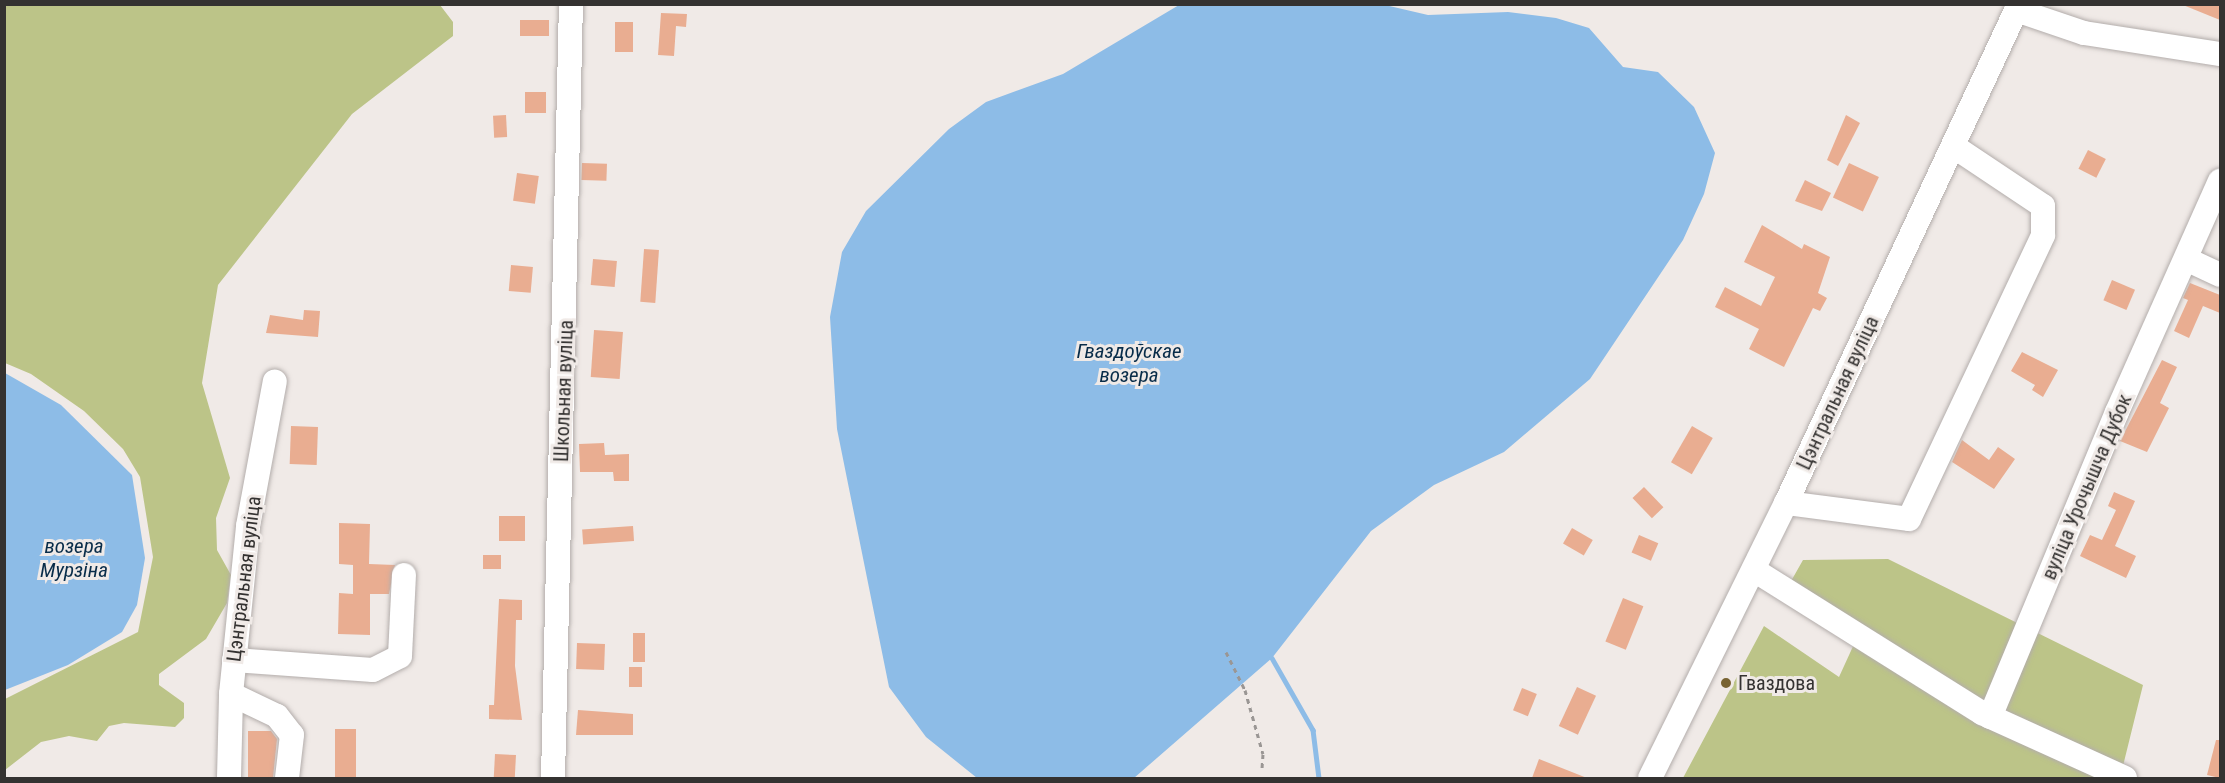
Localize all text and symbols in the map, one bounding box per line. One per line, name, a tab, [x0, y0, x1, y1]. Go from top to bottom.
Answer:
street label: Цэнтральная вуліца	[1792, 312, 1884, 474]
street label: Школьная вуліца	[550, 320, 578, 462]
water label: Гваздоўскае возера	[1076, 338, 1182, 388]
street label: вуліца Урочышча Дубок	[2037, 391, 2137, 583]
street label: Цэнтральная вуліца	[222, 495, 266, 663]
water label: возера Мурзіна	[40, 533, 108, 583]
place label: Гваздова	[1738, 671, 1815, 695]
marker: Гваздова	[1719, 676, 1733, 690]

